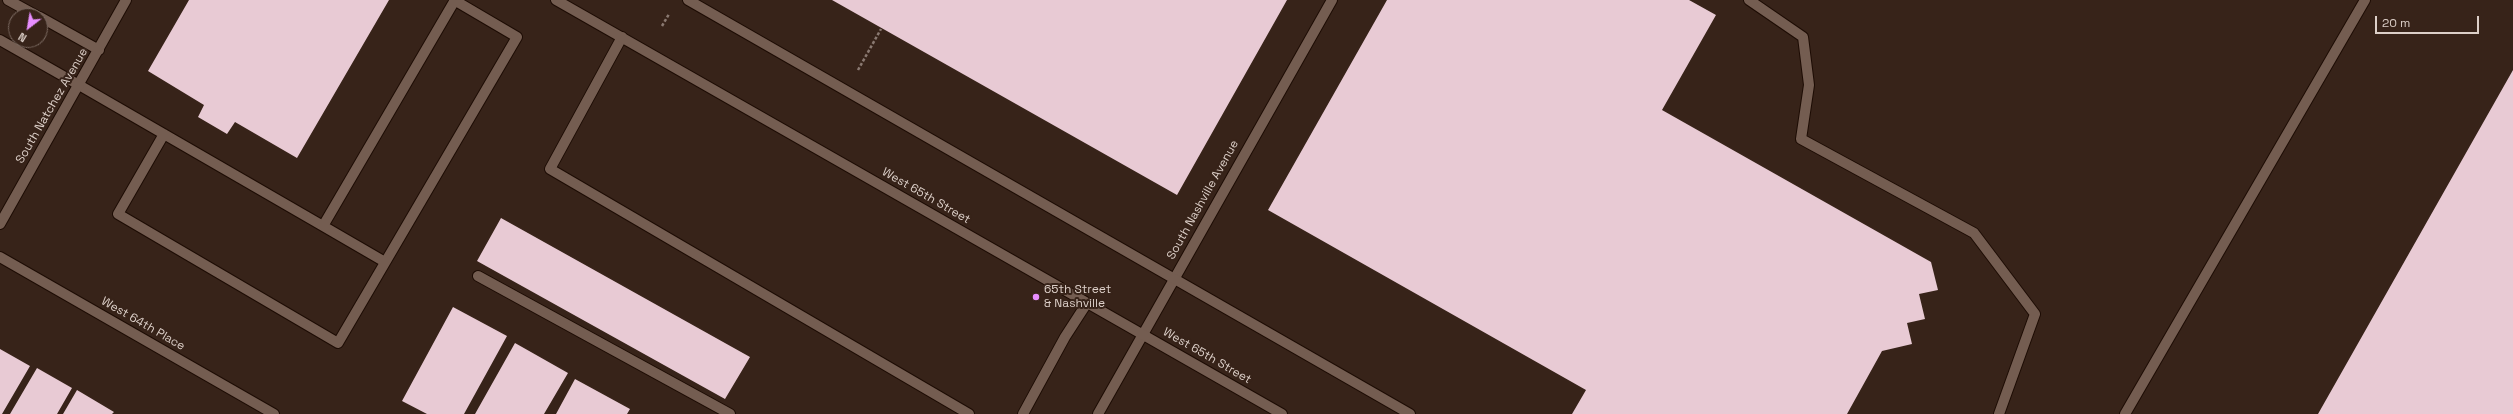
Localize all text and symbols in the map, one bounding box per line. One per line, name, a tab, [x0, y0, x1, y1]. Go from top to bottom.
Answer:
north arrow	[8, 8, 48, 48]
scale bar	[2377, 8, 2481, 34]
text: 20 m	[2382, 15, 2410, 31]
text: N	[16, 30, 29, 45]
street label: South Natchez Avenue	[13, 46, 91, 166]
street label: South Nashville Avenue	[1164, 138, 1242, 262]
street label: West 65th Street	[879, 165, 973, 227]
place label: 65th Street & Nashville	[1044, 283, 1111, 311]
marker: 65th Street & Nashville	[1031, 292, 1041, 302]
street label: West 64th Place	[99, 294, 187, 354]
street label: West 65th Street	[1160, 325, 1254, 387]

